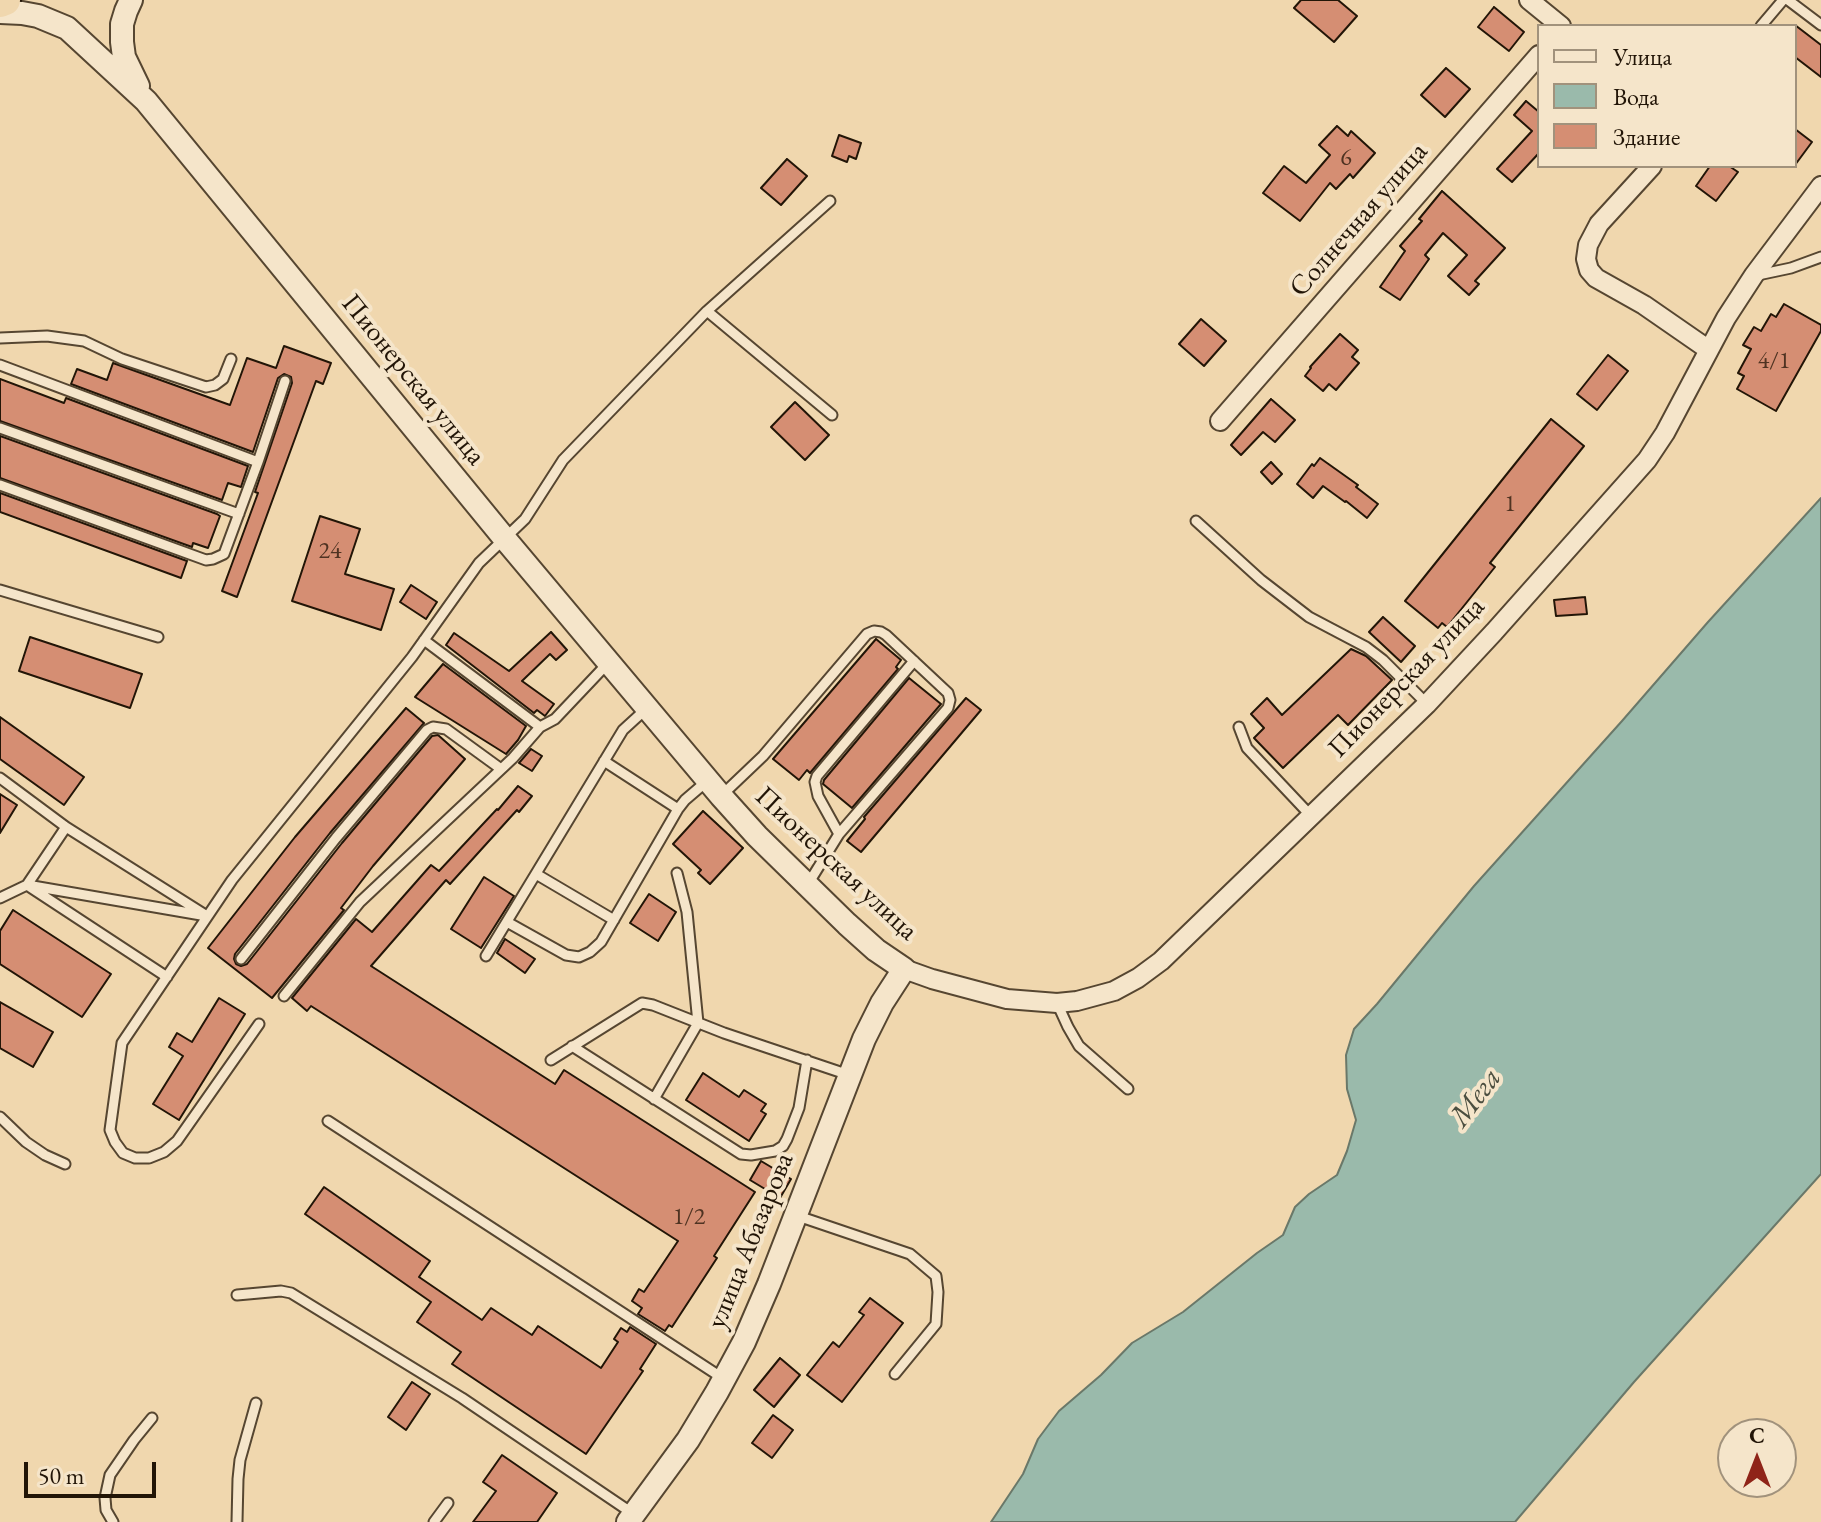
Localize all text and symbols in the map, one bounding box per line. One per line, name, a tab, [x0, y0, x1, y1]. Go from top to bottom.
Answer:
legend	[1537, 24, 1797, 168]
text: Улица	[1613, 41, 1672, 72]
text: Вода	[1613, 81, 1659, 112]
text: Здание	[1613, 121, 1680, 152]
street label: Солнечная улица	[1283, 136, 1435, 304]
house number: 6	[1340, 144, 1352, 172]
street label: Пионерская улица	[334, 288, 492, 472]
house number: 4/1	[1758, 347, 1790, 375]
house number: 1	[1504, 490, 1516, 518]
house number: 24	[318, 537, 342, 565]
street label: Пионерская улица	[1322, 591, 1492, 765]
street label: Пионерская улица	[748, 780, 924, 948]
water label: Мега	[1442, 1061, 1510, 1135]
street label: улица Абазарова	[700, 1148, 802, 1334]
house number: 1/2	[673, 1203, 705, 1231]
north arrow	[1717, 1418, 1797, 1498]
text: С	[1749, 1421, 1765, 1450]
scale bar	[28, 1446, 160, 1496]
text: 50 m	[38, 1460, 85, 1491]

